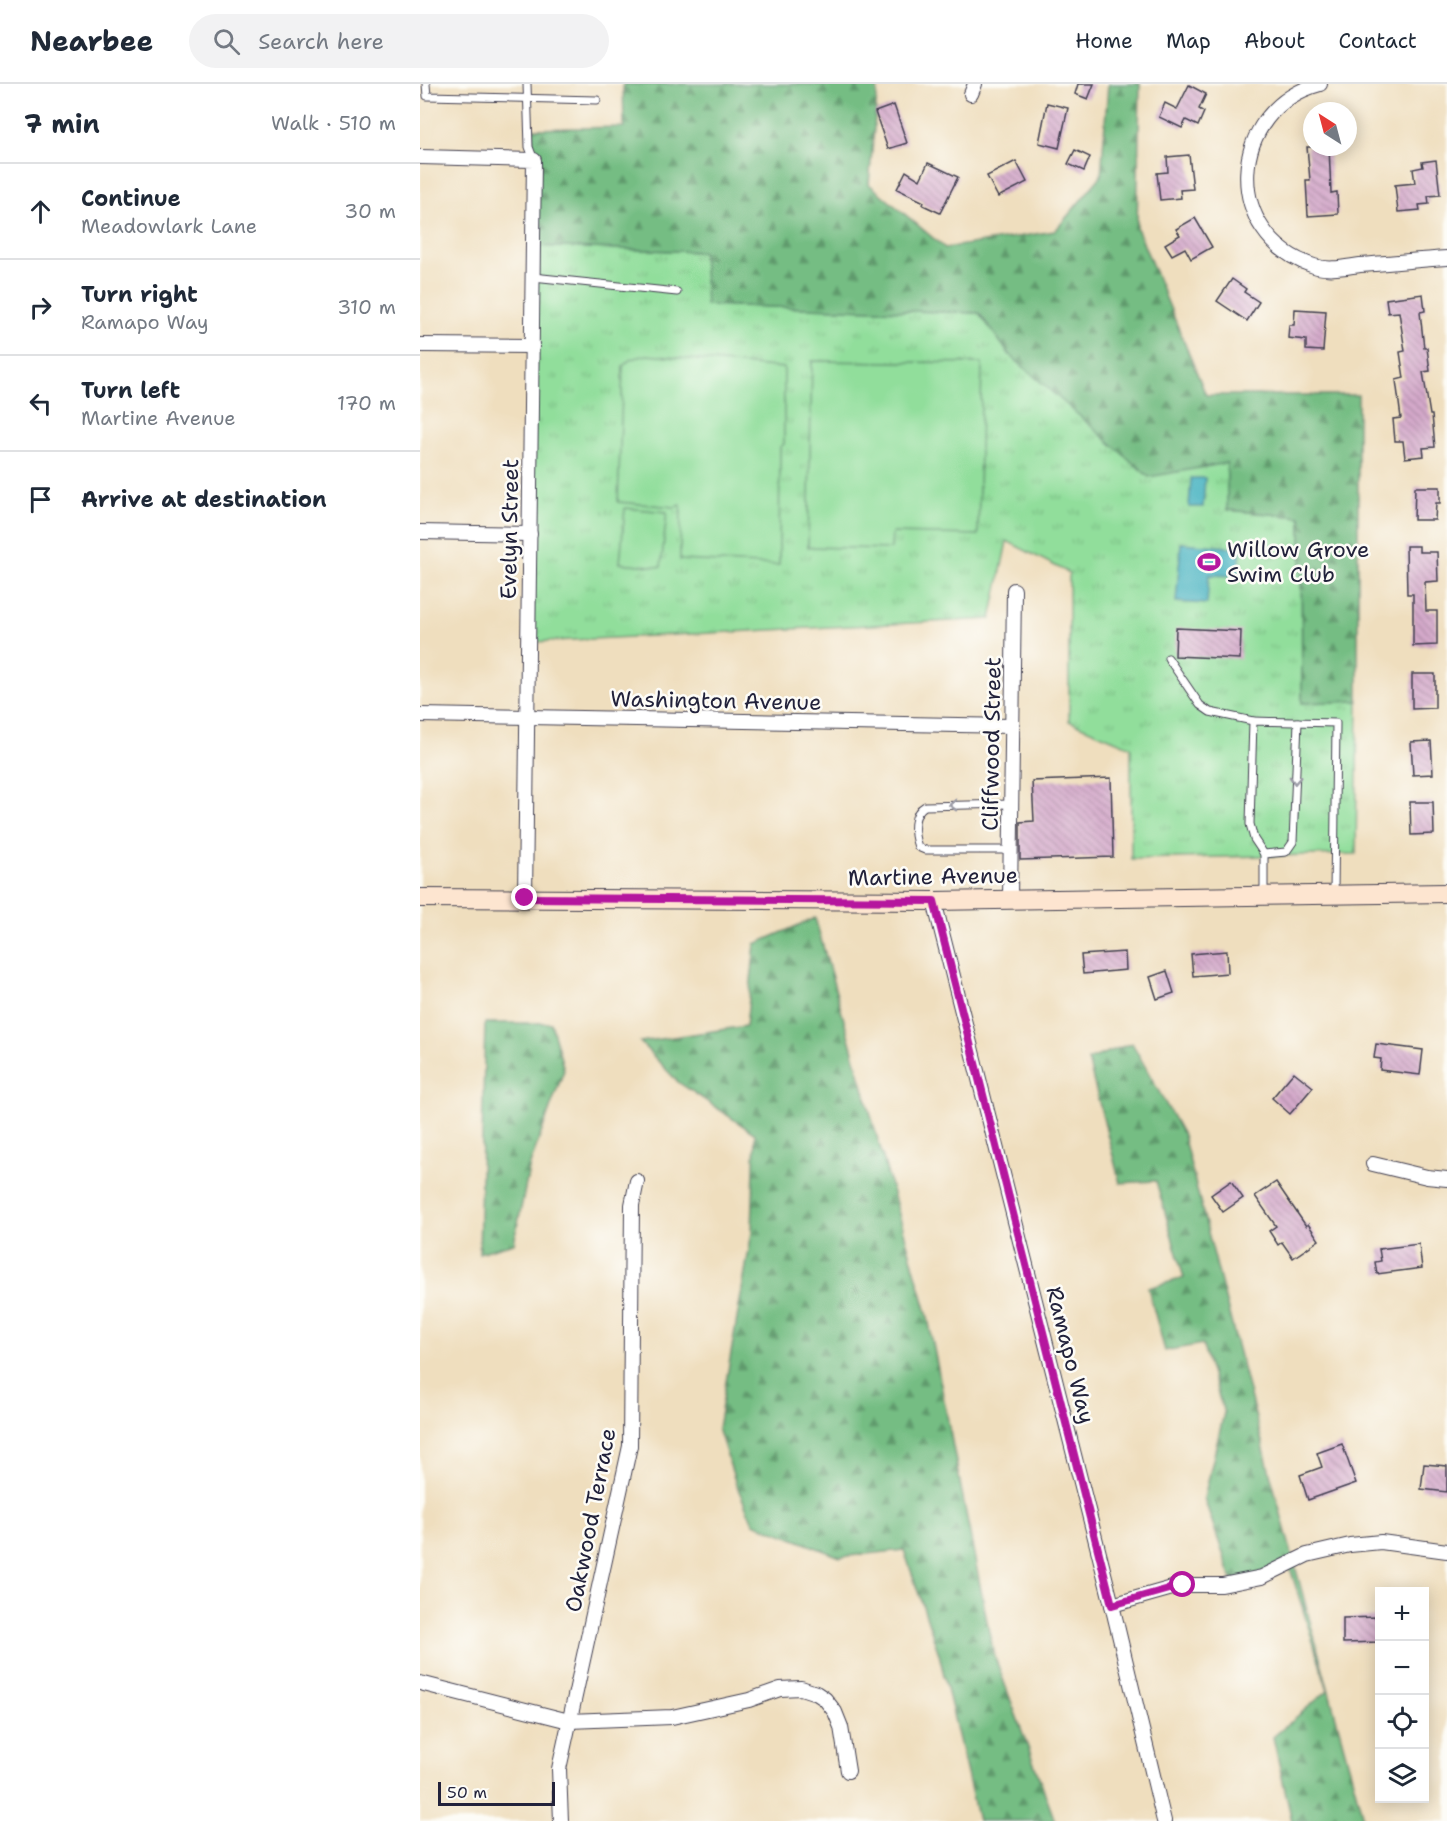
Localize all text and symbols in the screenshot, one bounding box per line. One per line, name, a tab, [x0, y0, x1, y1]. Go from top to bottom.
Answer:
search box	[189, 14, 609, 68]
text: Nearbee	[30, 22, 153, 60]
icon: search	[210, 25, 243, 58]
text: Search here	[258, 27, 384, 56]
text: Home	[1075, 27, 1133, 55]
text: Map	[1166, 27, 1211, 55]
text: About	[1244, 27, 1305, 55]
text: Contact	[1338, 27, 1417, 55]
north arrow	[1303, 102, 1357, 156]
text: 7 min	[24, 106, 100, 141]
text: Walk · 510 m	[271, 110, 396, 136]
text: Continue	[81, 184, 181, 213]
icon: ahead	[24, 195, 57, 228]
text: 30 m	[344, 198, 396, 224]
text: Meadowlark Lane	[81, 213, 257, 239]
text: Turn right	[81, 280, 198, 309]
icon: right	[24, 291, 57, 324]
text: 310 m	[337, 294, 396, 320]
text: Ramapo Way	[81, 309, 209, 335]
text: Turn left	[81, 376, 180, 405]
icon: left	[24, 387, 57, 420]
text: 170 m	[337, 390, 396, 416]
text: Martine Avenue	[81, 405, 236, 431]
street label: Evelyn Street	[494, 458, 525, 600]
icon: arrive	[24, 483, 57, 516]
text: Arrive at destination	[81, 485, 327, 514]
place label: Willow Grove Swim Club	[1227, 535, 1370, 589]
sports icon: Willow Grove Swim Club	[1196, 549, 1222, 575]
street label: Cliffwood Street	[975, 657, 1008, 831]
street label: Washington Avenue	[610, 684, 822, 717]
one-way arrow	[1289, 775, 1302, 784]
one-way arrow	[948, 799, 957, 811]
street label: Martine Avenue	[848, 861, 1018, 892]
route end	[511, 884, 537, 910]
street label: Ramapo Way	[1039, 1284, 1102, 1427]
street label: Oakwood Terrace	[558, 1425, 623, 1615]
route start	[1169, 1571, 1195, 1597]
map controls	[1375, 1587, 1429, 1803]
button: +	[1375, 1587, 1429, 1641]
button: −	[1375, 1641, 1429, 1695]
button: locate	[1375, 1695, 1429, 1749]
button: layers	[1375, 1749, 1429, 1803]
scale bar	[438, 1779, 555, 1806]
text: 50 m	[447, 1782, 487, 1803]

